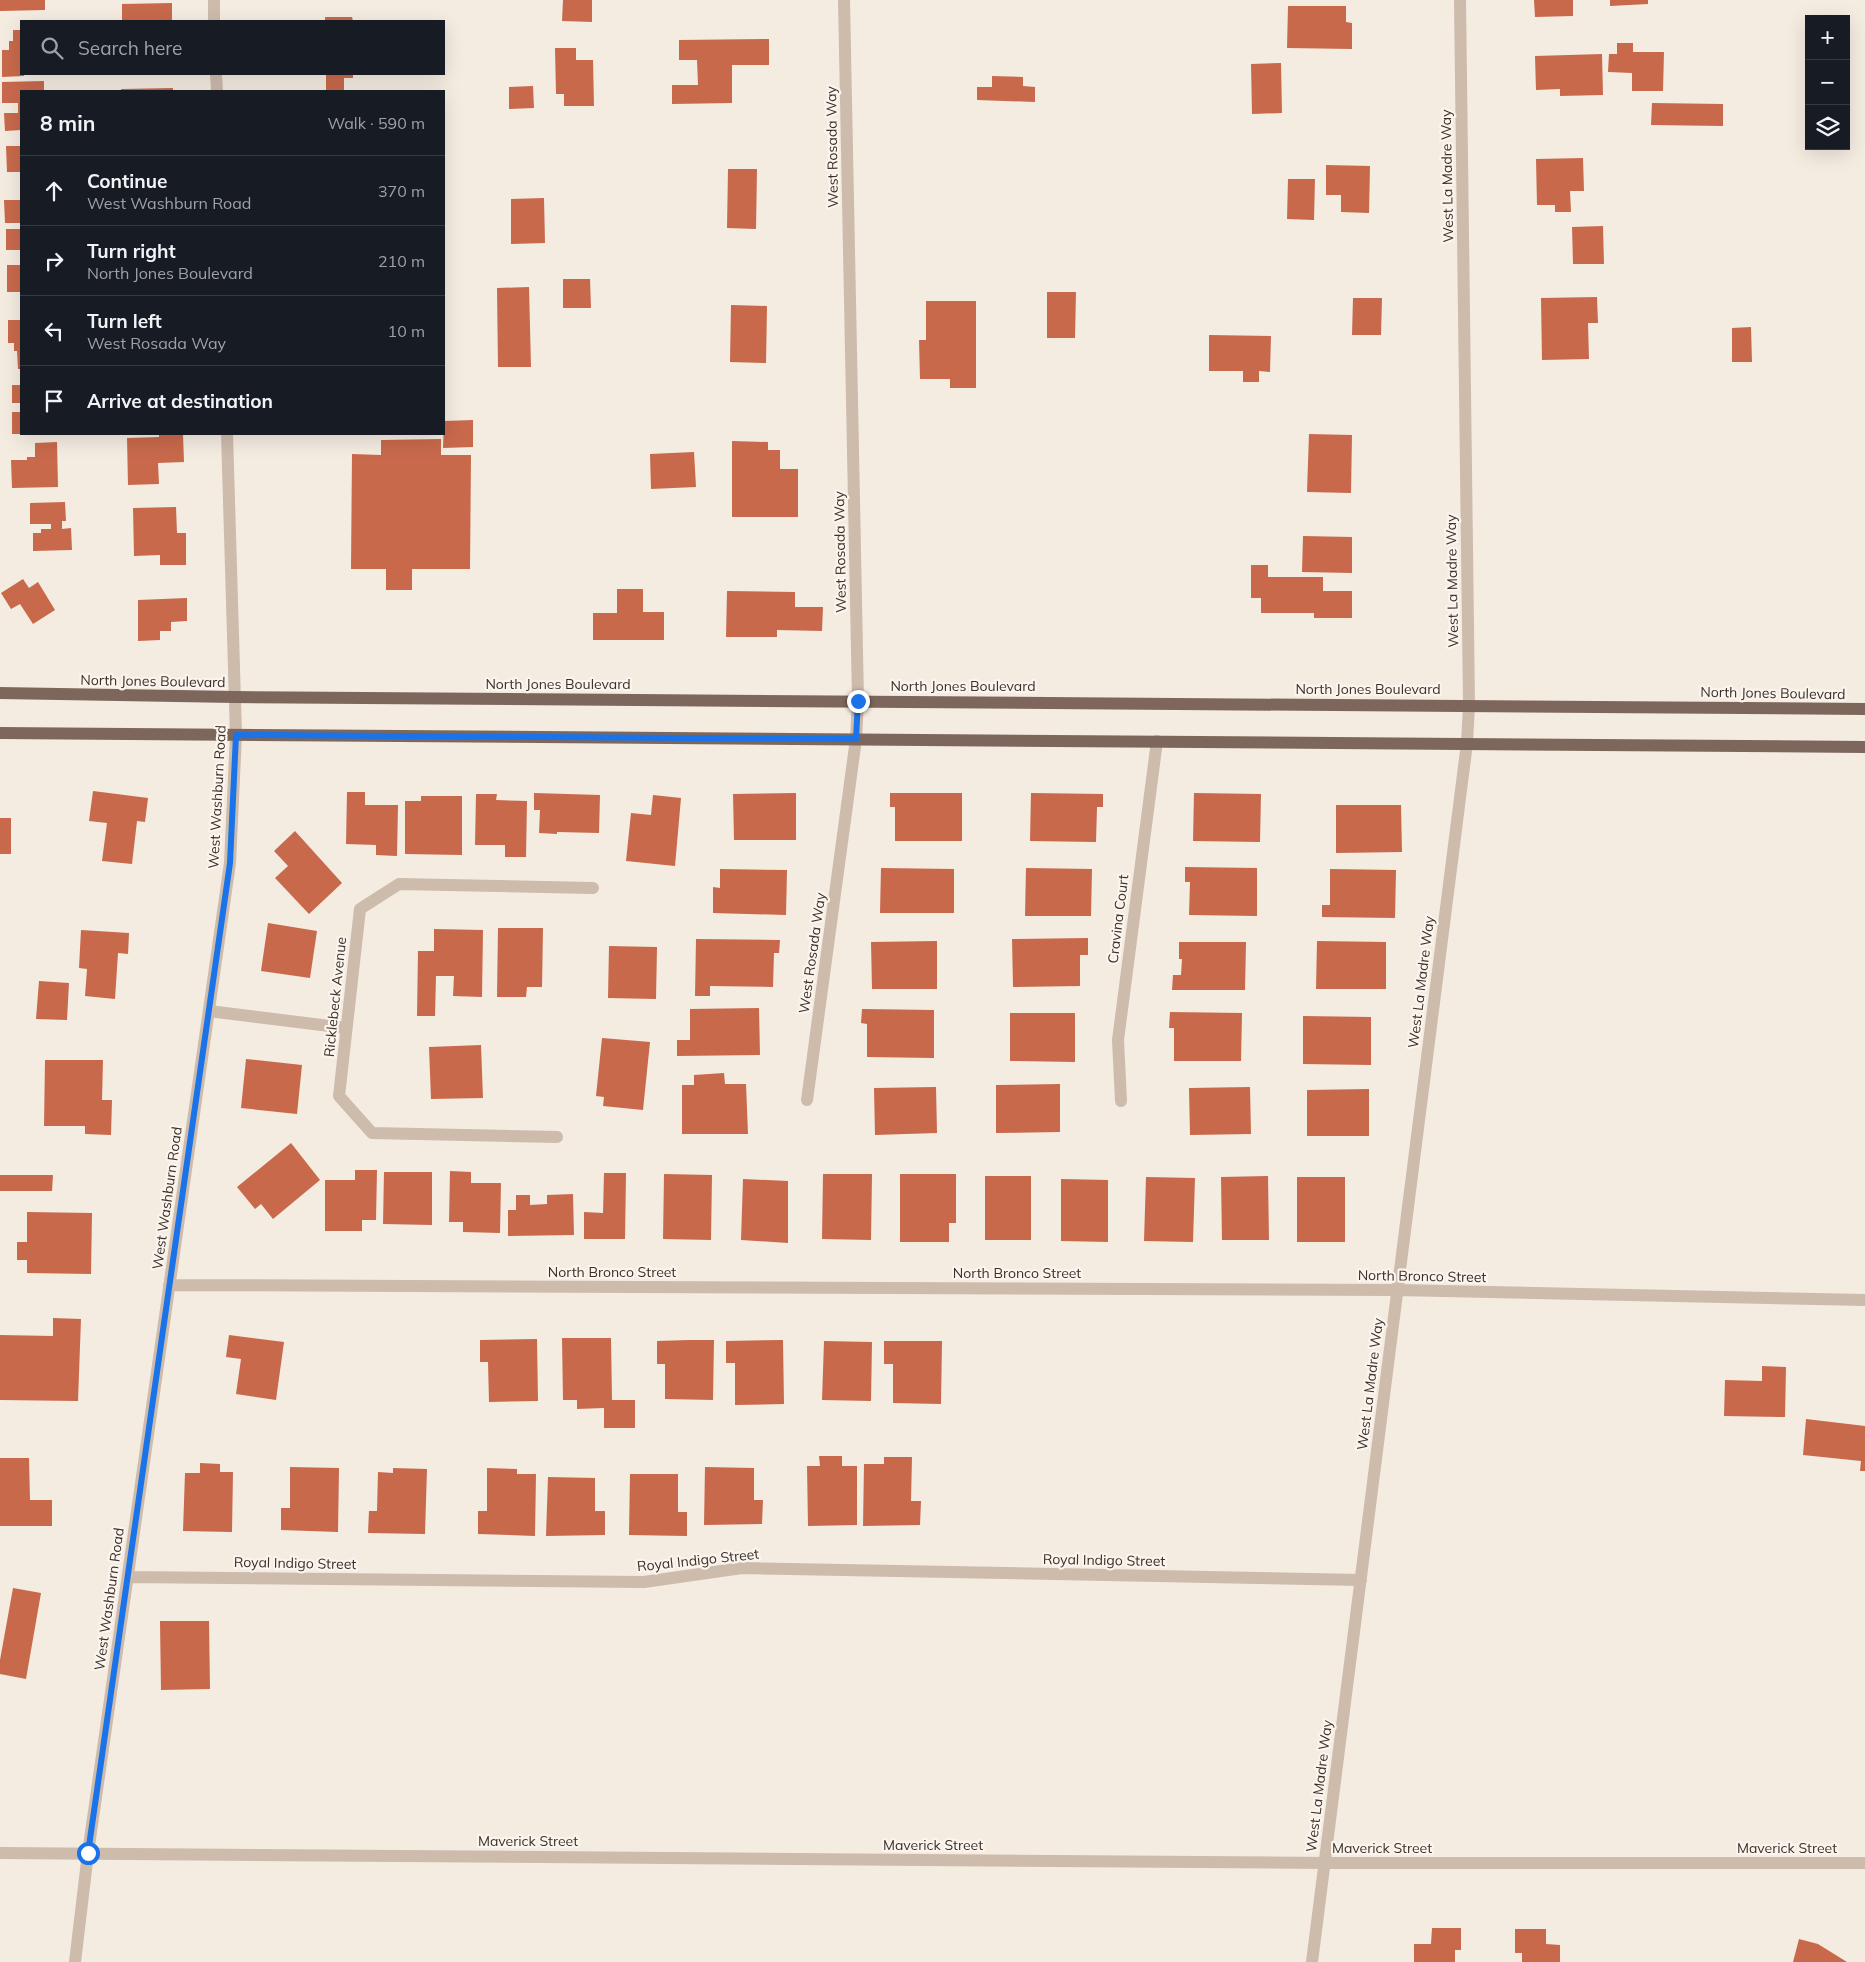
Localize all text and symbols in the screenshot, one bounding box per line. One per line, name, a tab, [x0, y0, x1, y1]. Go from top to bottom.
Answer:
map controls	[1805, 15, 1850, 150]
button: +	[1805, 15, 1850, 60]
search box	[20, 20, 445, 75]
icon: search	[38, 34, 66, 62]
text: Search here	[78, 36, 182, 60]
button: −	[1805, 60, 1850, 105]
street label: West Rosada Way	[822, 85, 842, 208]
button: layers	[1805, 105, 1850, 150]
street label: West La Madre Way	[1437, 109, 1457, 243]
text: 8 min	[40, 110, 95, 136]
text: Walk · 590 m	[327, 113, 425, 133]
text: Continue	[87, 169, 167, 193]
icon: ahead	[40, 177, 68, 205]
text: 370 m	[378, 181, 425, 201]
text: West Washburn Road	[87, 193, 251, 213]
text: Turn right	[87, 239, 176, 263]
icon: right	[40, 247, 68, 275]
text: 210 m	[378, 251, 425, 271]
text: North Jones Boulevard	[87, 263, 253, 283]
text: Turn left	[87, 309, 162, 333]
icon: left	[40, 317, 68, 345]
text: 10 m	[388, 321, 425, 341]
text: West Rosada Way	[87, 333, 226, 353]
icon: arrive	[40, 387, 68, 415]
text: Arrive at destination	[87, 389, 273, 413]
street label: West Rosada Way	[830, 490, 850, 613]
street label: West La Madre Way	[1442, 514, 1462, 648]
street label: North Jones Boulevard	[80, 671, 226, 691]
street label: North Jones Boulevard	[485, 675, 631, 693]
street label: North Jones Boulevard	[890, 677, 1036, 695]
street label: North Jones Boulevard	[1295, 680, 1441, 698]
street label: North Jones Boulevard	[1700, 683, 1846, 703]
route end	[847, 690, 870, 713]
street label: West Washburn Road	[204, 725, 230, 869]
street label: Cravina Court	[1104, 873, 1132, 964]
street label: West Rosada Way	[795, 891, 829, 1014]
street label: West La Madre Way	[1404, 914, 1438, 1049]
street label: Ricklebeck Avenue	[320, 936, 350, 1058]
street label: West Washburn Road	[148, 1126, 186, 1270]
street label: North Bronco Street	[548, 1263, 676, 1281]
street label: North Bronco Street	[953, 1264, 1081, 1282]
street label: North Bronco Street	[1358, 1266, 1487, 1286]
street label: West La Madre Way	[1353, 1316, 1387, 1451]
street label: West Washburn Road	[90, 1527, 128, 1671]
street label: Royal Indigo Street	[636, 1545, 760, 1575]
street label: Royal Indigo Street	[1043, 1550, 1165, 1570]
street label: Royal Indigo Street	[234, 1553, 356, 1573]
street label: West La Madre Way	[1302, 1718, 1336, 1853]
street label: Maverick Street	[478, 1832, 578, 1850]
street label: Maverick Street	[883, 1836, 983, 1854]
street label: Maverick Street	[1332, 1839, 1432, 1857]
street label: Maverick Street	[1737, 1839, 1837, 1857]
route start	[77, 1842, 100, 1865]

